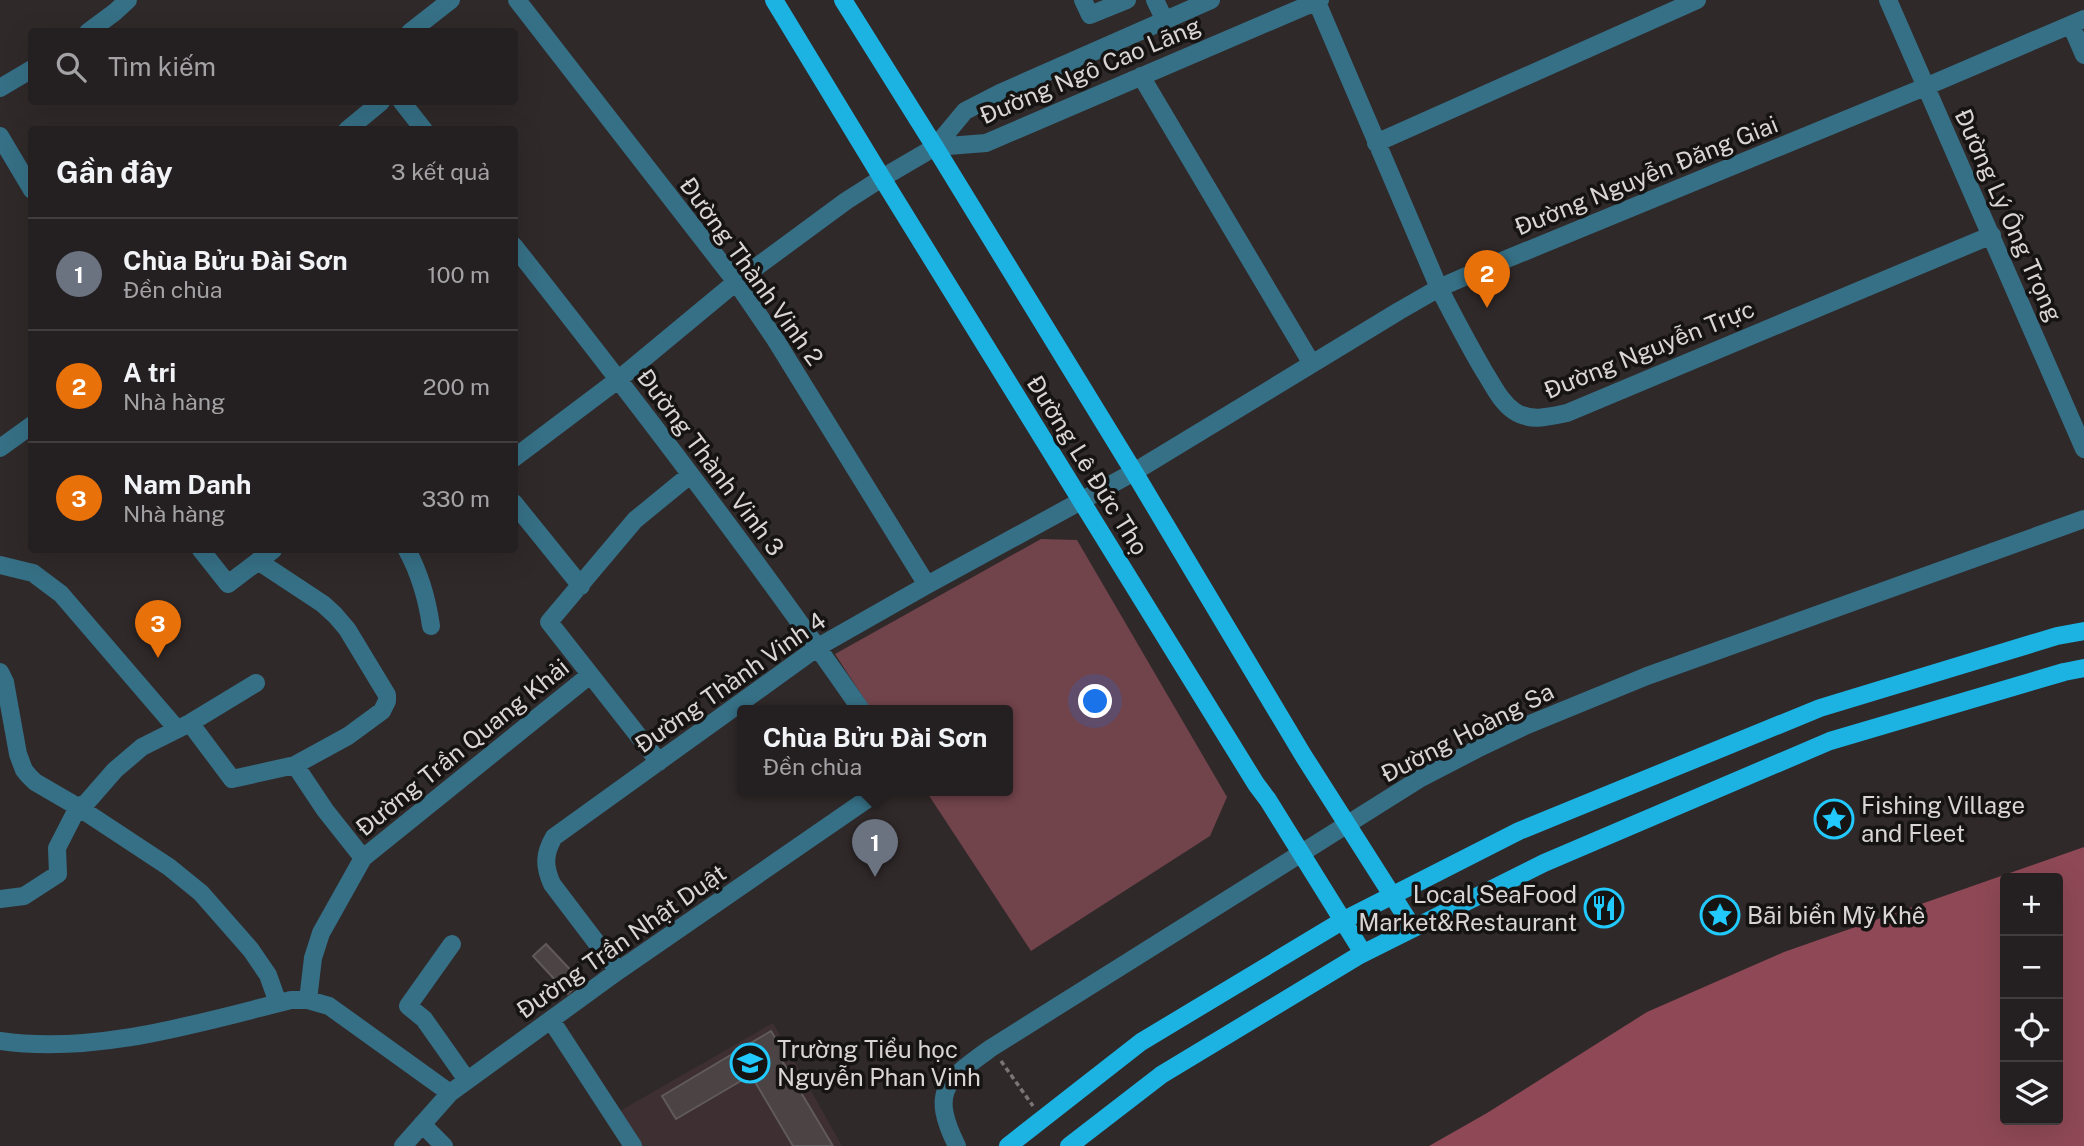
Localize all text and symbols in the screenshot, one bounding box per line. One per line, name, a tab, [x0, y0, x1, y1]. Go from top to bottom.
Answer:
street label: Đường Ngô Cao Lãng	[975, 11, 1205, 129]
search box	[28, 28, 518, 105]
icon: search	[52, 48, 90, 86]
text: Tìm kiếm	[108, 51, 216, 82]
street label: Đường Lý Ông Trọng	[1949, 104, 2069, 326]
street label: Đường Nguyễn Đăng Giai	[1510, 109, 1782, 241]
text: Gần đây	[56, 154, 173, 190]
text: 3 kết quả	[391, 158, 490, 185]
street label: Đường Thành Vinh 2	[674, 172, 830, 370]
text: Chùa Bửu Đài Sơn	[123, 245, 348, 276]
pin: 2	[1464, 250, 1510, 308]
text: 1	[74, 261, 84, 288]
text: 100 m	[427, 261, 490, 288]
text: Đền chùa	[123, 276, 223, 303]
street label: Đường Nguyễn Trực	[1540, 294, 1758, 404]
text: A tri	[123, 357, 176, 388]
street label: Đường Thành Vinh 3	[632, 363, 790, 561]
street label: Đường Lê Đức Thọ	[1021, 370, 1155, 560]
text: 2	[72, 373, 86, 400]
text: 200 m	[423, 373, 490, 400]
text: Nhà hàng	[123, 388, 225, 415]
text: Nam Danh	[123, 469, 251, 500]
text: 3	[71, 485, 87, 512]
text: 330 m	[422, 485, 490, 512]
text: Nhà hàng	[123, 500, 225, 527]
pin: 3	[135, 600, 181, 658]
street label: Đường Thành Vinh 4	[629, 606, 831, 758]
street label: Đường Trần Quang Khải	[350, 653, 574, 841]
street label: Đường Hoàng Sa	[1376, 676, 1558, 788]
your location	[1078, 684, 1112, 718]
popup	[737, 705, 1013, 796]
text: Chùa Bửu Đài Sơn	[763, 722, 987, 753]
text: Đền chùa	[763, 753, 862, 780]
place label: Fishing Village and Fleet	[1861, 791, 2025, 847]
place icon: Fishing Village and Fleet	[1813, 798, 1855, 840]
pin: 1	[852, 819, 898, 877]
street label: Đường Trần Nhật Duật	[511, 858, 731, 1024]
map controls	[2000, 873, 2063, 1125]
button: +	[2000, 873, 2063, 936]
place label: Local SeaFood Market&Restaurant	[1358, 880, 1577, 936]
restaurant icon: Local SeaFood Market&Restaurant	[1583, 887, 1625, 929]
place icon: Bãi biển Mỹ Khê	[1699, 894, 1741, 936]
place label: Bãi biển Mỹ Khê	[1747, 901, 1925, 929]
button: −	[2000, 936, 2063, 999]
button: locate	[2000, 999, 2063, 1062]
place label: Trường Tiểu học Nguyễn Phan Vinh	[777, 1035, 981, 1091]
school or university icon: Trường Tiểu học Nguyễn Phan Vinh	[729, 1042, 771, 1084]
button: layers	[2000, 1062, 2063, 1125]

